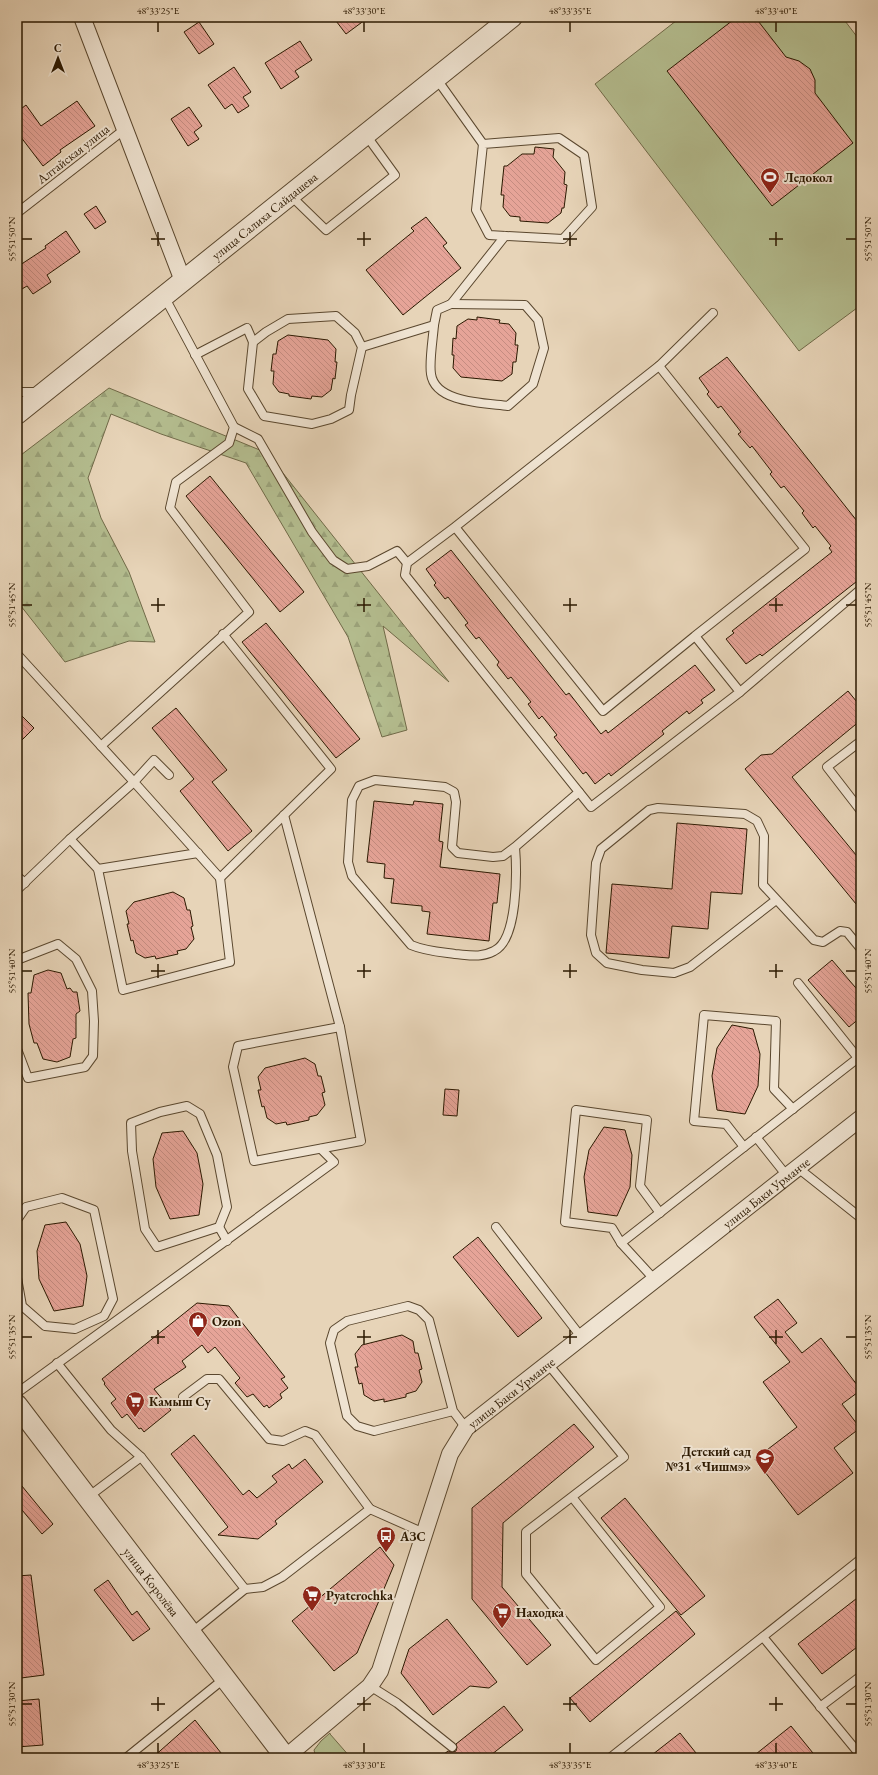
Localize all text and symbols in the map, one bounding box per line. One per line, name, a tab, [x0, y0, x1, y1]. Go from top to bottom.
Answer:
text: 48°33'25"E	[137, 4, 180, 17]
text: 48°33'30"E	[343, 4, 386, 17]
text: 48°33'35"E	[549, 4, 592, 17]
text: 48°33'40"E	[755, 4, 798, 17]
north arrow	[38, 38, 78, 78]
text: С	[54, 41, 62, 55]
street label: Алтайская улица	[32, 120, 113, 188]
sports icon: Ледокол	[759, 166, 781, 194]
street label: улица Салиха Сайдашева	[208, 168, 321, 263]
place label: Ледокол	[784, 169, 832, 186]
text: 55°51'50"N	[5, 216, 18, 261]
text: 55°51'50"N	[861, 216, 874, 261]
text: 55°51'45"N	[5, 582, 18, 627]
text: 55°51'45"N	[861, 582, 874, 627]
text: 55°51'40"N	[5, 948, 18, 993]
text: 55°51'40"N	[861, 948, 874, 993]
street label: улица Баки Урманче	[719, 1153, 813, 1232]
shop icon: Ozon	[187, 1310, 209, 1338]
place label: Ozon	[212, 1313, 242, 1330]
text: 55°51'35"N	[5, 1314, 18, 1359]
text: 55°51'35"N	[861, 1314, 874, 1359]
street label: улица Баки Урманче	[464, 1353, 558, 1432]
supermarket icon: Камыш Су	[124, 1390, 146, 1418]
place label: Камыш Су	[149, 1393, 211, 1410]
place label: Детский сад №31 «Чишмэ»	[666, 1443, 751, 1475]
school or university icon: Детский сад №31 «Чишмэ»	[754, 1447, 776, 1475]
bus stop icon: АЗС	[375, 1525, 397, 1553]
place label: АЗС	[399, 1528, 426, 1545]
street label: улица Королёва	[120, 1544, 184, 1620]
supermarket icon: Pyaterochka	[301, 1584, 323, 1612]
place label: Pyaterochka	[326, 1587, 393, 1604]
supermarket icon: Находка	[491, 1601, 513, 1629]
place label: Находка	[516, 1604, 564, 1621]
text: 55°51'30"N	[5, 1681, 18, 1726]
text: 55°51'30"N	[861, 1681, 874, 1726]
text: 48°33'25"E	[137, 1758, 180, 1771]
text: 48°33'30"E	[343, 1758, 386, 1771]
text: 48°33'35"E	[549, 1758, 592, 1771]
text: 48°33'40"E	[755, 1758, 798, 1771]

